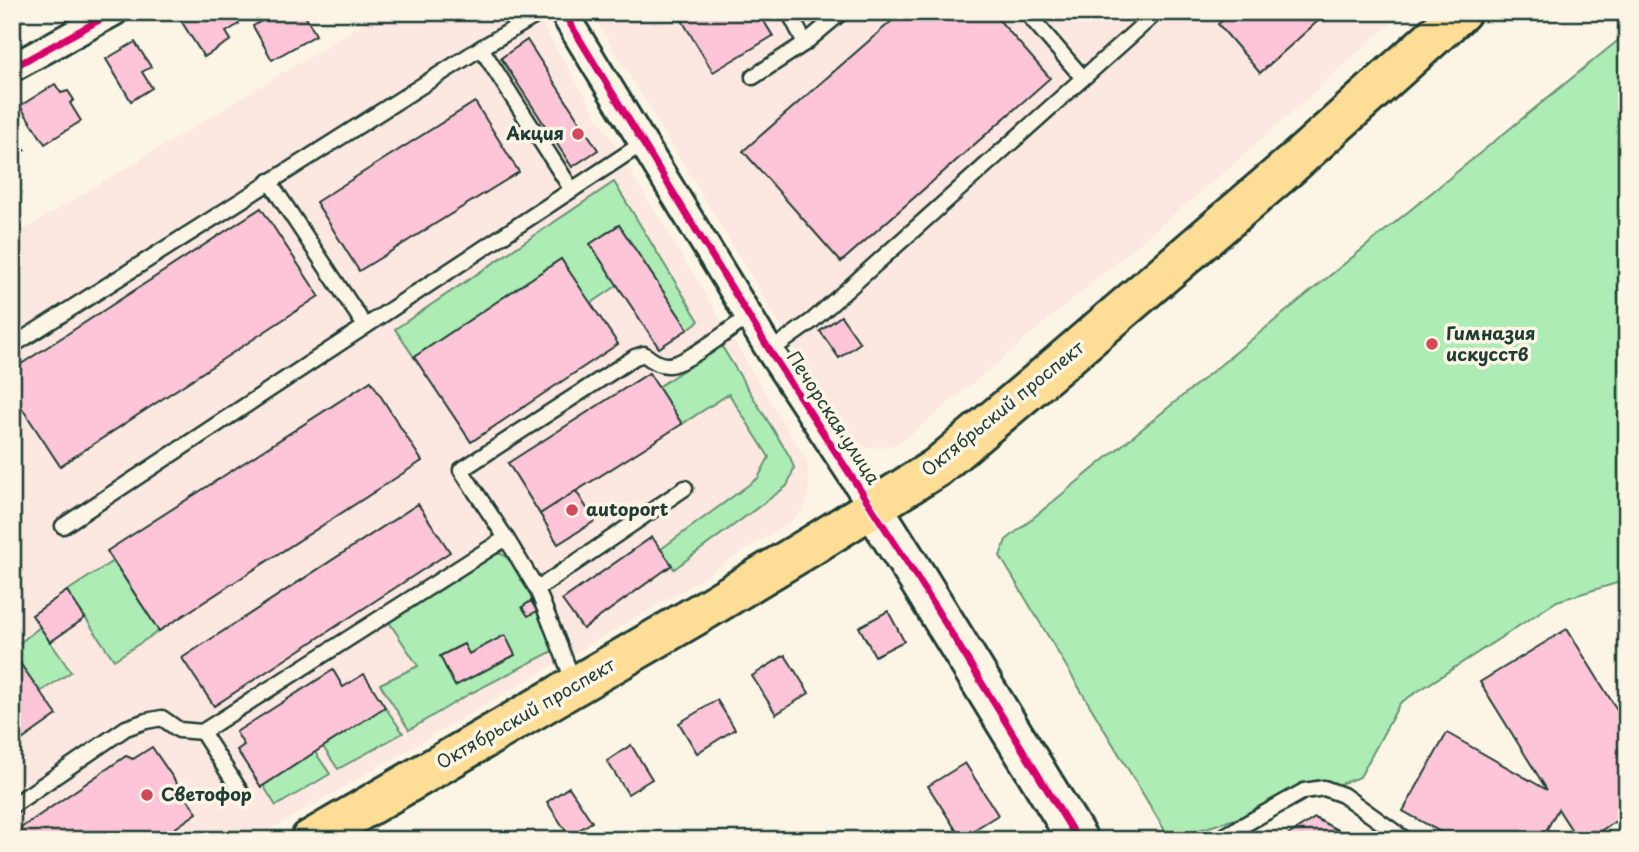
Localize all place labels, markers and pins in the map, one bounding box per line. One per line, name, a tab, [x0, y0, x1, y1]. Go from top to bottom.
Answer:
place label: Акция	[505, 119, 564, 146]
marker: Акция	[570, 126, 586, 142]
place label: Гимназия искусств	[1446, 319, 1536, 367]
marker: Гимназия искусств	[1424, 336, 1440, 352]
place label: autoport	[586, 495, 669, 522]
marker: autoport	[564, 502, 580, 518]
place label: Светофор	[161, 780, 252, 807]
marker: Светофор	[139, 787, 155, 803]

